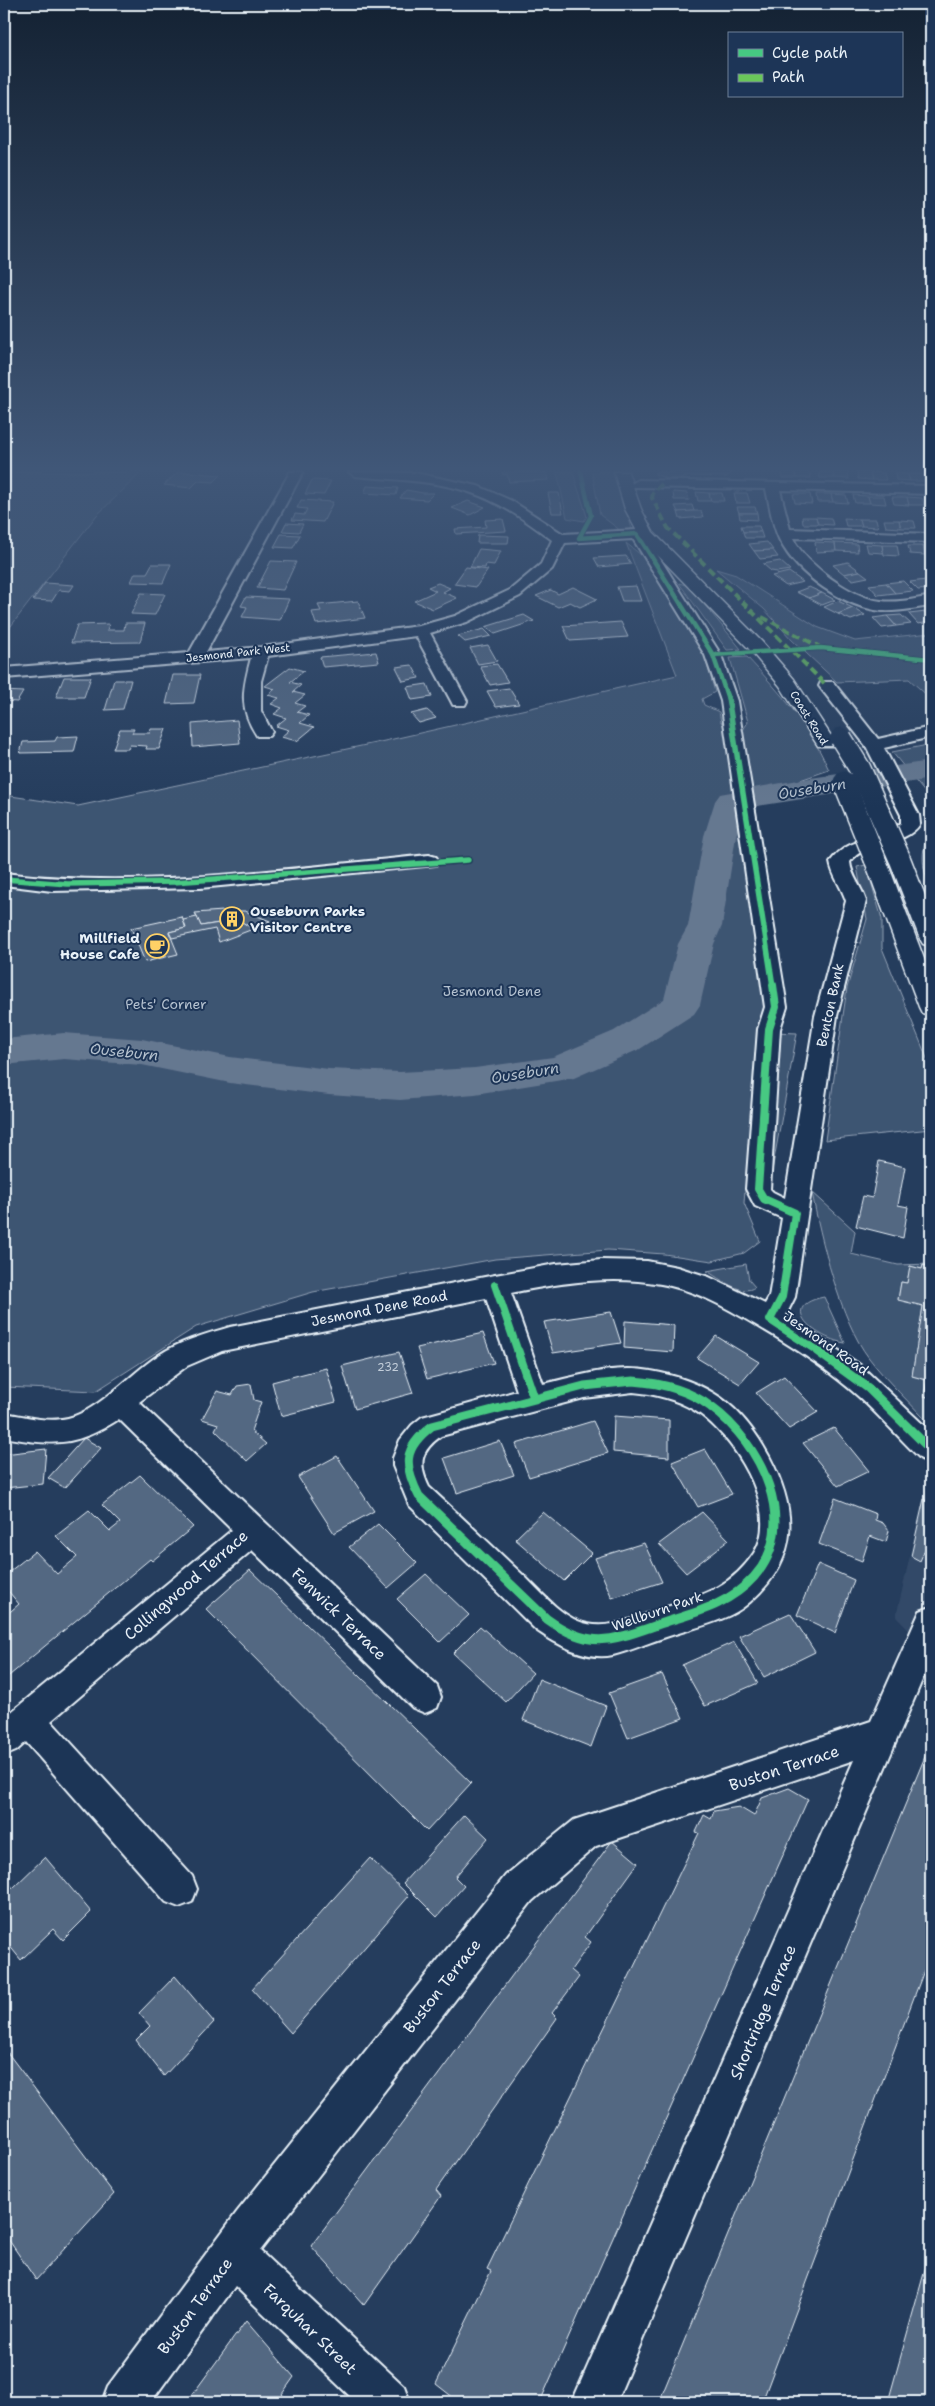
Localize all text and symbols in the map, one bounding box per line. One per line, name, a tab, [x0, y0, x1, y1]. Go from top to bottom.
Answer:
legend	[728, 32, 902, 98]
text: Cycle path	[772, 43, 848, 63]
text: Path	[772, 67, 805, 87]
street label: Jesmond Park West	[185, 640, 291, 666]
street label: Coast Road	[786, 688, 832, 748]
water label: Ouseburn	[777, 774, 847, 804]
place label: Ouseburn Parks Visitor Centre	[250, 902, 365, 936]
building icon: Ouseburn Parks Visitor Centre	[219, 906, 245, 932]
place label: Millfield House Cafe	[60, 929, 140, 963]
cafe icon: Millfield House Cafe	[144, 933, 170, 959]
street label: Benton Bank	[812, 961, 848, 1049]
park label: Jesmond Dene	[443, 982, 541, 1000]
park label: Pets' Corner	[125, 995, 207, 1013]
water label: Ouseburn	[89, 1038, 159, 1066]
water label: Ouseburn	[490, 1058, 560, 1088]
street label: Jesmond Dene Road	[309, 1286, 449, 1330]
street label: Jesmond Road	[780, 1307, 872, 1379]
house number: 232	[377, 1360, 399, 1375]
street label: Collingwood Terrace	[120, 1525, 252, 1645]
street label: Fenwick Terrace	[287, 1563, 391, 1665]
street label: Wellburn Park	[609, 1587, 705, 1635]
street label: Buston Terrace	[726, 1740, 842, 1796]
street label: Buston Terrace	[399, 1934, 485, 2038]
street label: Shortridge Terrace	[725, 1941, 801, 2083]
street label: Buston Terrace	[153, 2254, 237, 2358]
street label: Farquhar Street	[259, 2279, 361, 2379]

